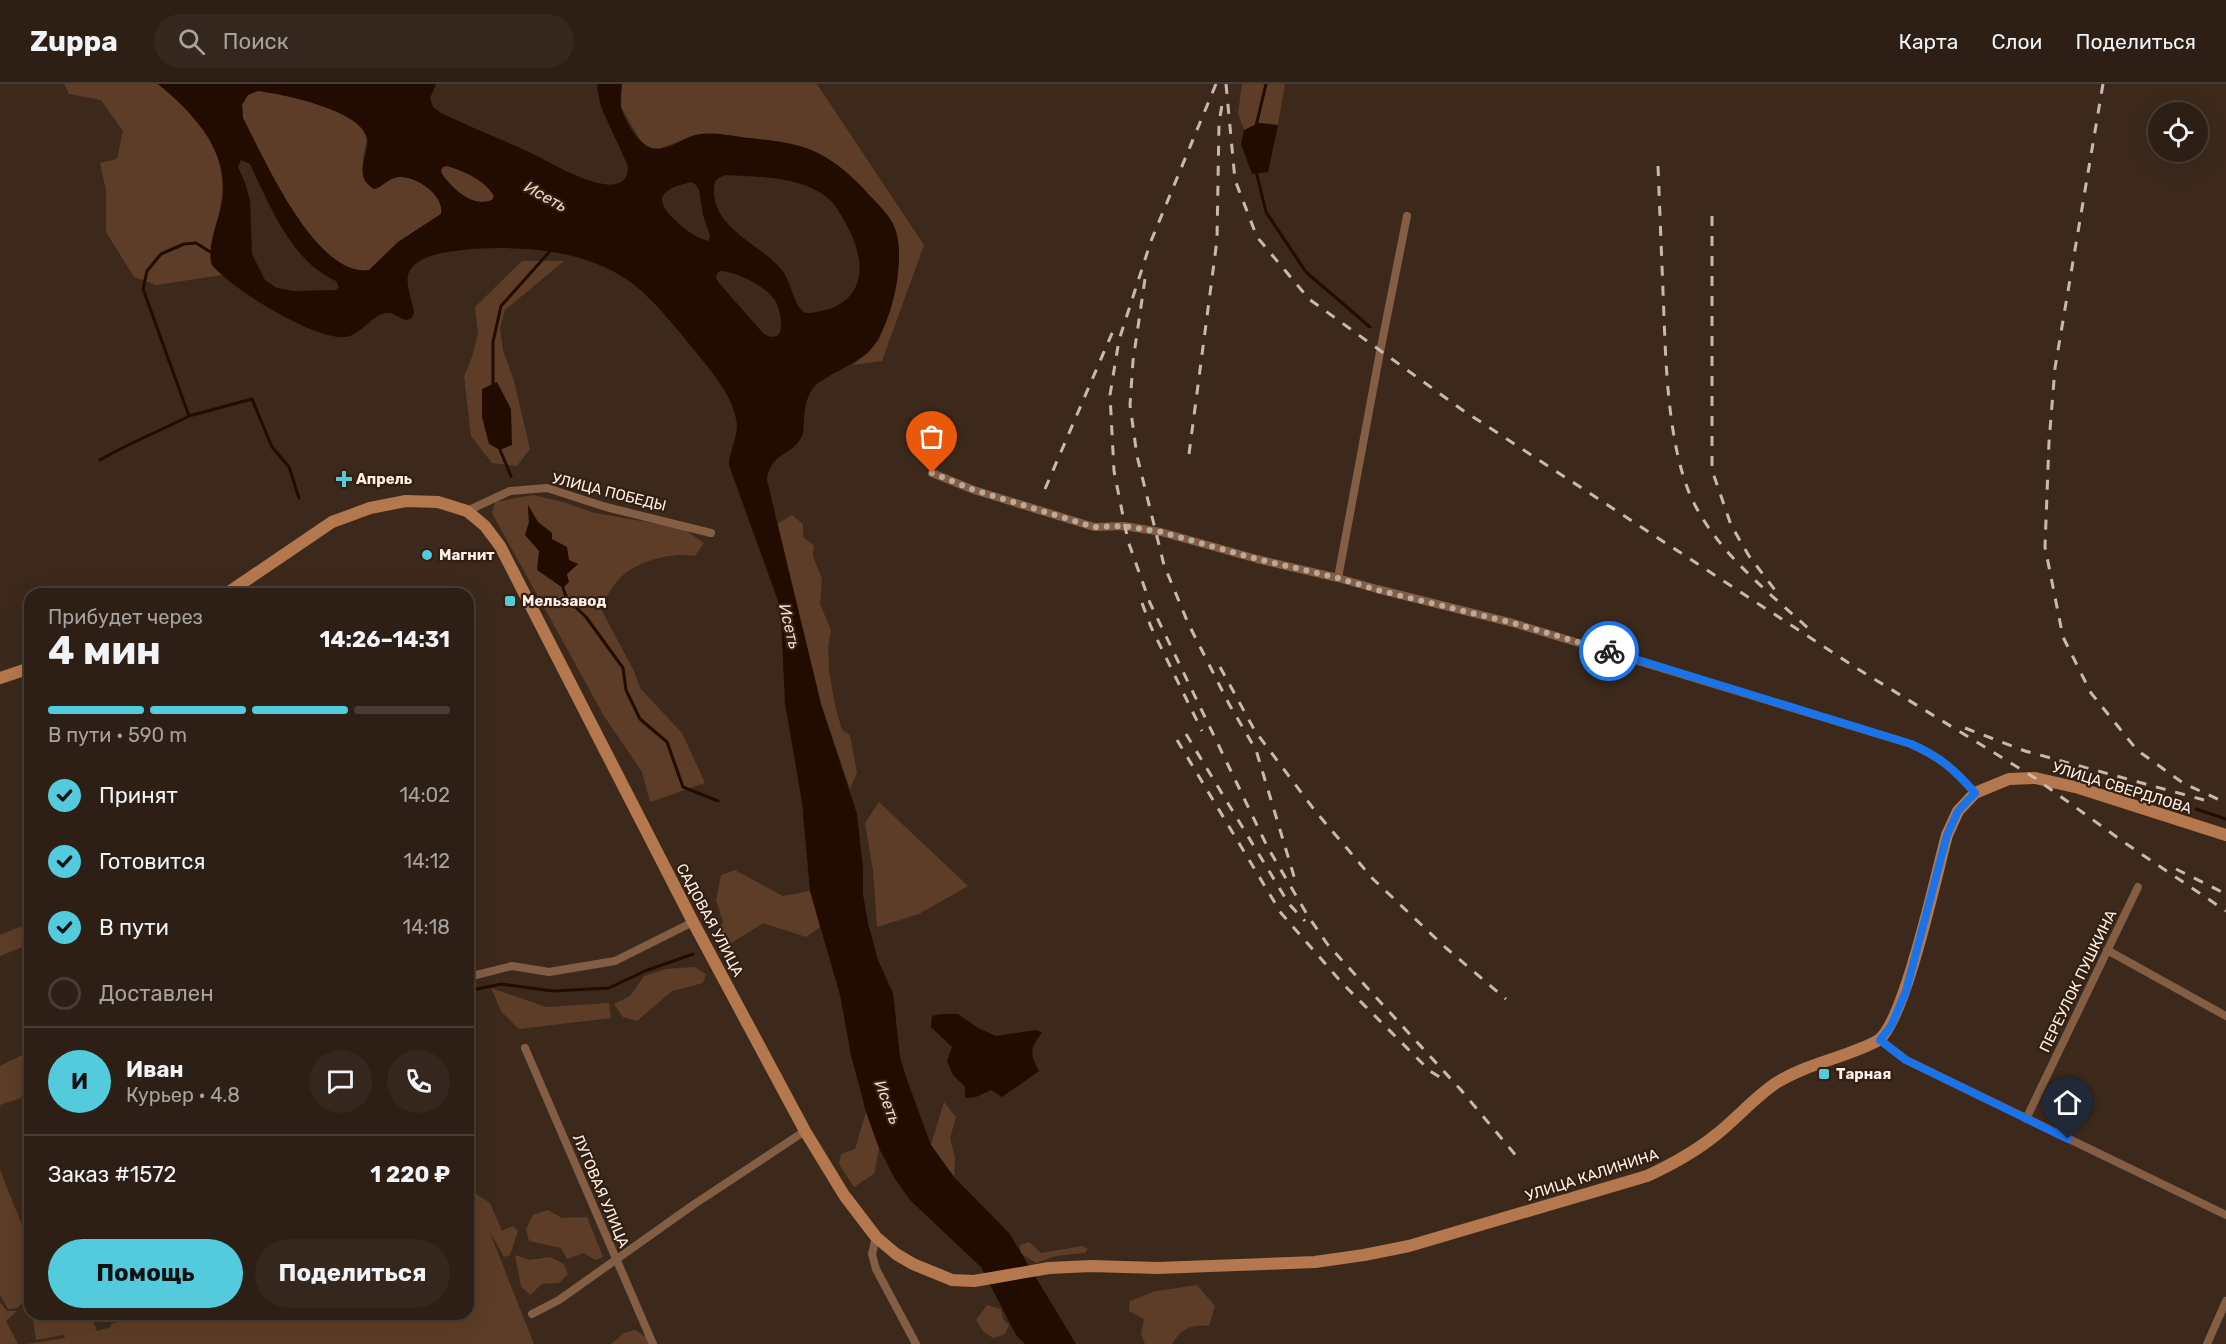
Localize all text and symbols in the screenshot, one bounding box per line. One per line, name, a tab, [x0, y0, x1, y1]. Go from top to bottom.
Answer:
search box	[154, 14, 574, 68]
text: Zuppa	[30, 25, 118, 58]
icon: search	[175, 25, 208, 58]
text: Поиск	[223, 28, 288, 55]
text: Карта	[1898, 29, 1958, 54]
text: Слои	[1991, 29, 2042, 54]
text: Поделиться	[2075, 29, 2196, 54]
map controls	[2148, 102, 2208, 162]
button: locate	[2148, 102, 2208, 162]
water label: Исеть	[521, 177, 570, 216]
pin	[906, 411, 957, 473]
icon: bag	[915, 420, 948, 453]
street label: УЛИЦА ПОБЕДЫ	[550, 469, 668, 515]
place label: Апрель	[356, 470, 413, 488]
marker: Апрель	[337, 472, 351, 486]
place label: Магнит	[439, 546, 495, 564]
marker: Магнит	[420, 548, 434, 562]
place label: Мельзавод	[522, 592, 606, 610]
marker: Мельзавод	[503, 594, 517, 608]
water label: Исеть	[775, 602, 804, 651]
text: Прибудет через	[48, 605, 203, 629]
courier	[1579, 621, 1639, 681]
text: 14:26–14:31	[320, 626, 450, 653]
text: 4 мин	[48, 628, 161, 674]
icon: bike	[1593, 635, 1626, 668]
text: В пути · 590 m	[48, 723, 187, 747]
street label: УЛИЦА СВЕРДЛОВА	[2050, 758, 2194, 818]
icon: check	[48, 779, 81, 812]
text: Принят	[99, 782, 178, 809]
text: 14:02	[399, 783, 450, 807]
icon: check	[48, 845, 81, 878]
text: Готовится	[99, 848, 205, 875]
text: 14:12	[404, 849, 450, 873]
street label: САДОВАЯ УЛИЦА	[673, 860, 747, 980]
street label: ПЕРЕУЛОК ПУШКИНА	[2036, 907, 2120, 1055]
icon: check	[48, 911, 81, 944]
text: В пути	[99, 914, 169, 941]
text: 14:18	[403, 915, 450, 939]
text: Доставлен	[99, 980, 214, 1007]
button: chat	[309, 1050, 372, 1113]
button: phone	[387, 1050, 450, 1113]
text: Иван	[126, 1056, 184, 1083]
place label: Тарная	[1836, 1065, 1891, 1083]
marker: Тарная	[1817, 1067, 1831, 1081]
text: И	[71, 1068, 88, 1095]
water label: Исеть	[870, 1077, 905, 1127]
pin	[2042, 1077, 2093, 1139]
text: Курьер · 4.8	[126, 1083, 240, 1107]
icon: home	[2051, 1086, 2084, 1119]
street label: ЛУГОВАЯ УЛИЦА	[569, 1131, 633, 1251]
street label: УЛИЦА КАЛИНИНА	[1523, 1145, 1661, 1205]
text: Заказ #1572	[48, 1161, 176, 1188]
text: 1 220 ₽	[370, 1161, 450, 1188]
button: Помощь	[48, 1239, 243, 1308]
button: Поделиться	[255, 1239, 450, 1308]

